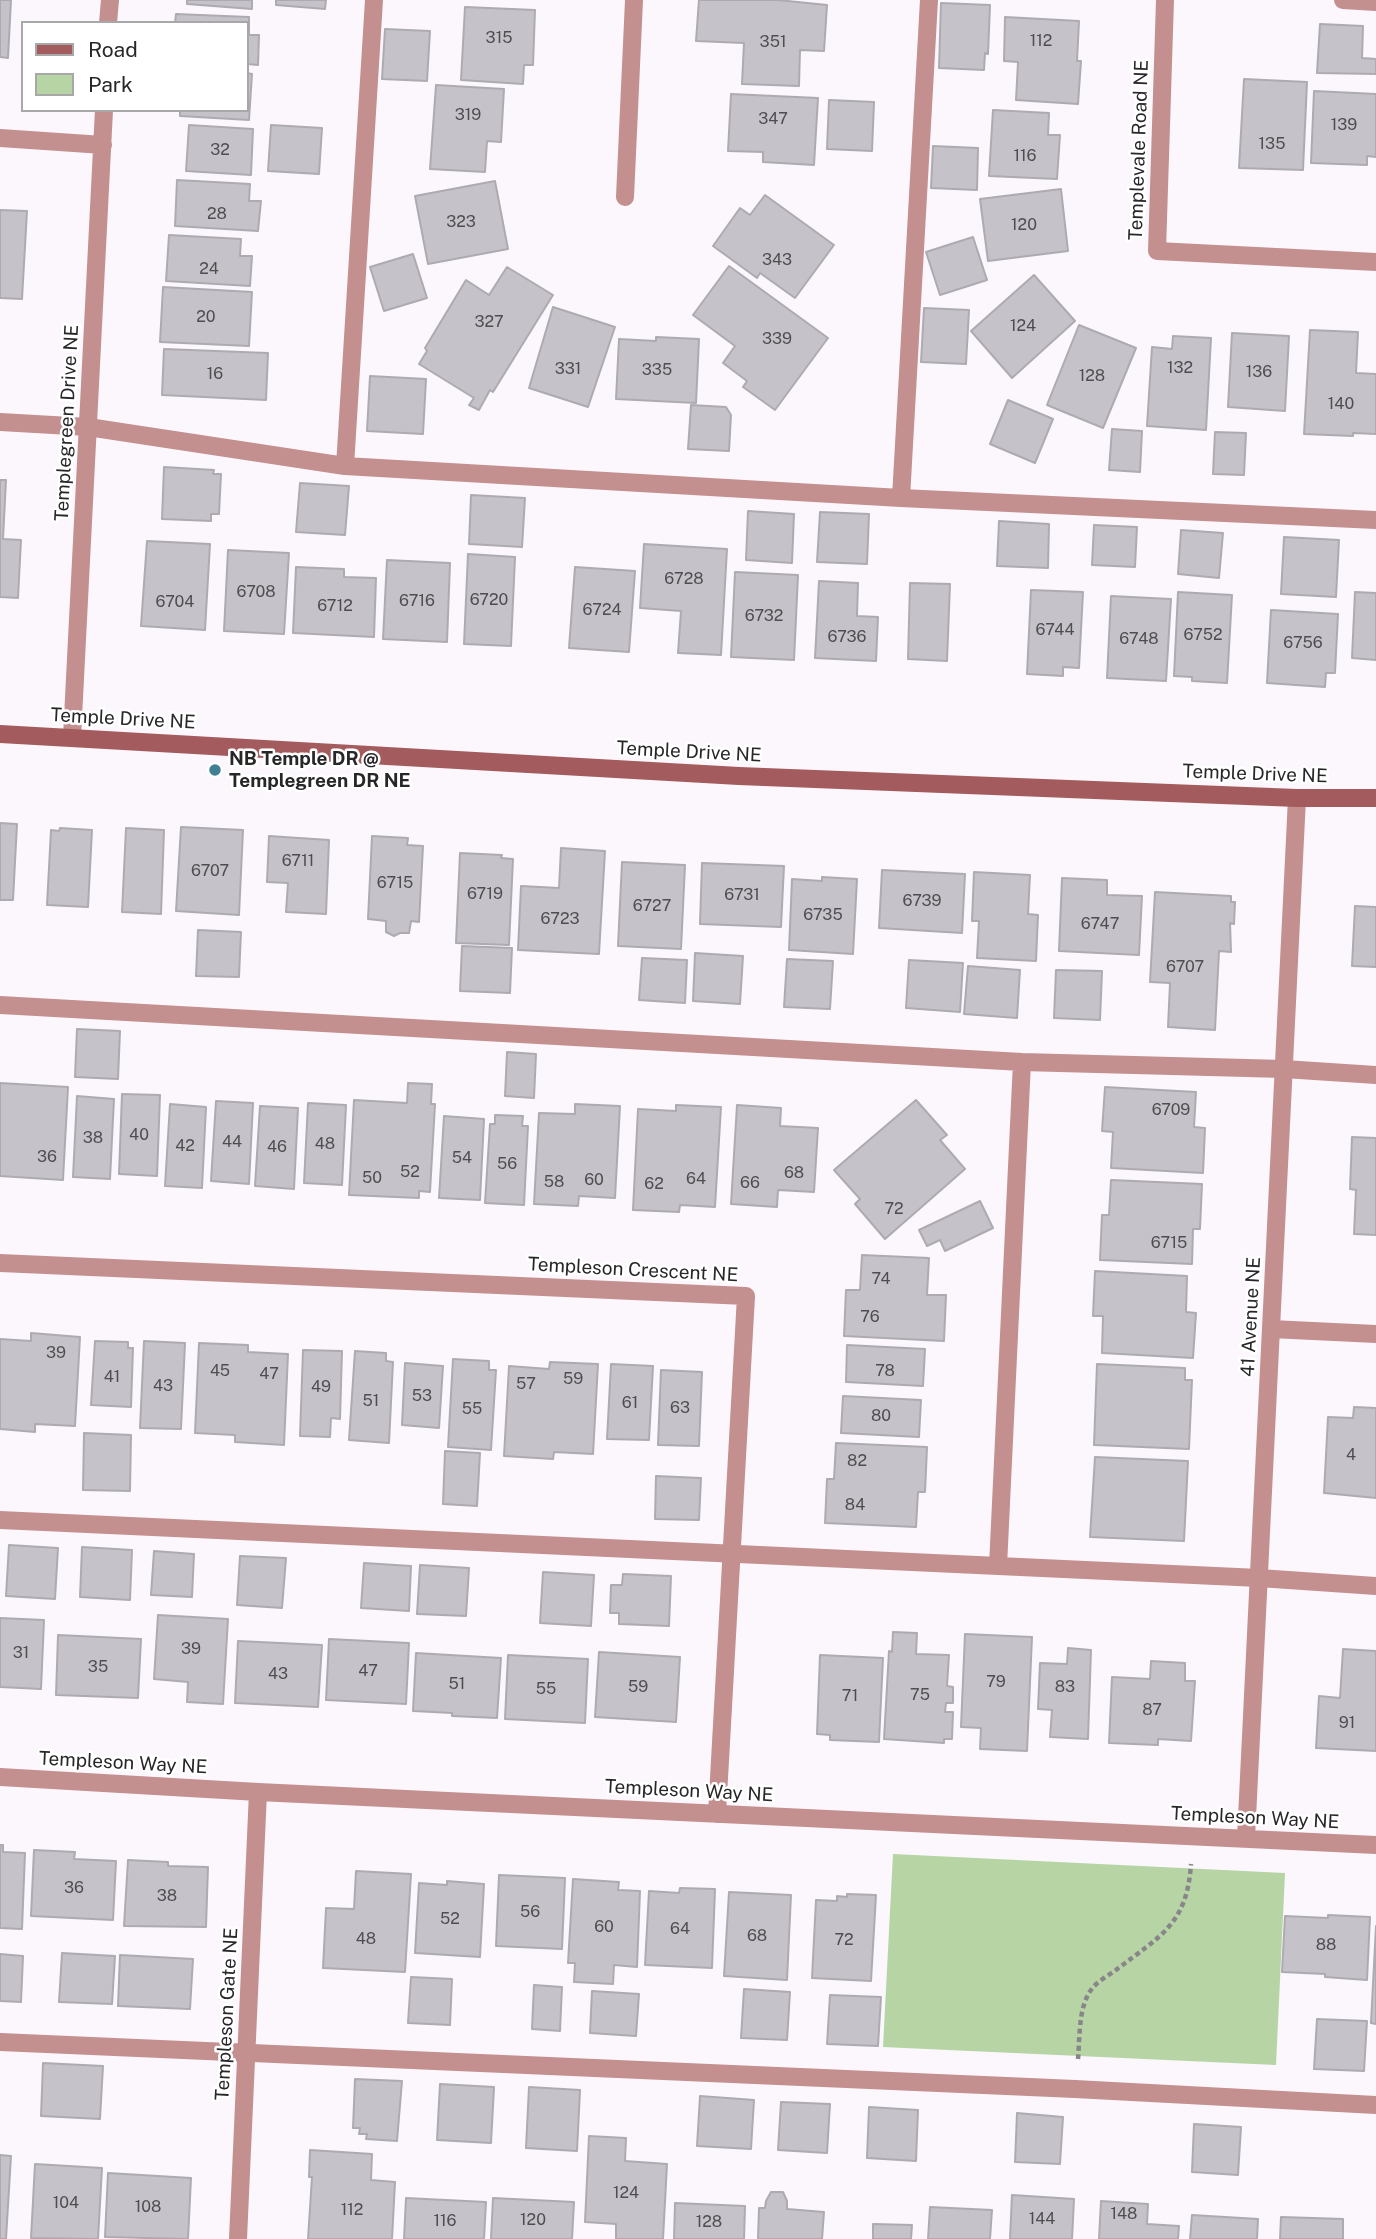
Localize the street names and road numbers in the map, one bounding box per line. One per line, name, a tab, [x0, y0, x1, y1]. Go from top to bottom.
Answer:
street label: Templevale Road NE	[1124, 59, 1154, 241]
street label: Templegreen Drive NE	[50, 324, 84, 522]
street label: Temple Drive NE	[50, 704, 196, 734]
street label: Temple Drive NE	[616, 737, 762, 767]
street label: Temple Drive NE	[1182, 760, 1328, 788]
street label: Templeson Crescent NE	[527, 1253, 739, 1287]
street label: 41 Avenue NE	[1236, 1256, 1266, 1378]
street label: Templeson Way NE	[38, 1747, 208, 1779]
street label: Templeson Way NE	[604, 1775, 774, 1807]
street label: Templeson Way NE	[1170, 1802, 1340, 1834]
street label: Templeson Gate NE	[211, 1927, 243, 2101]

